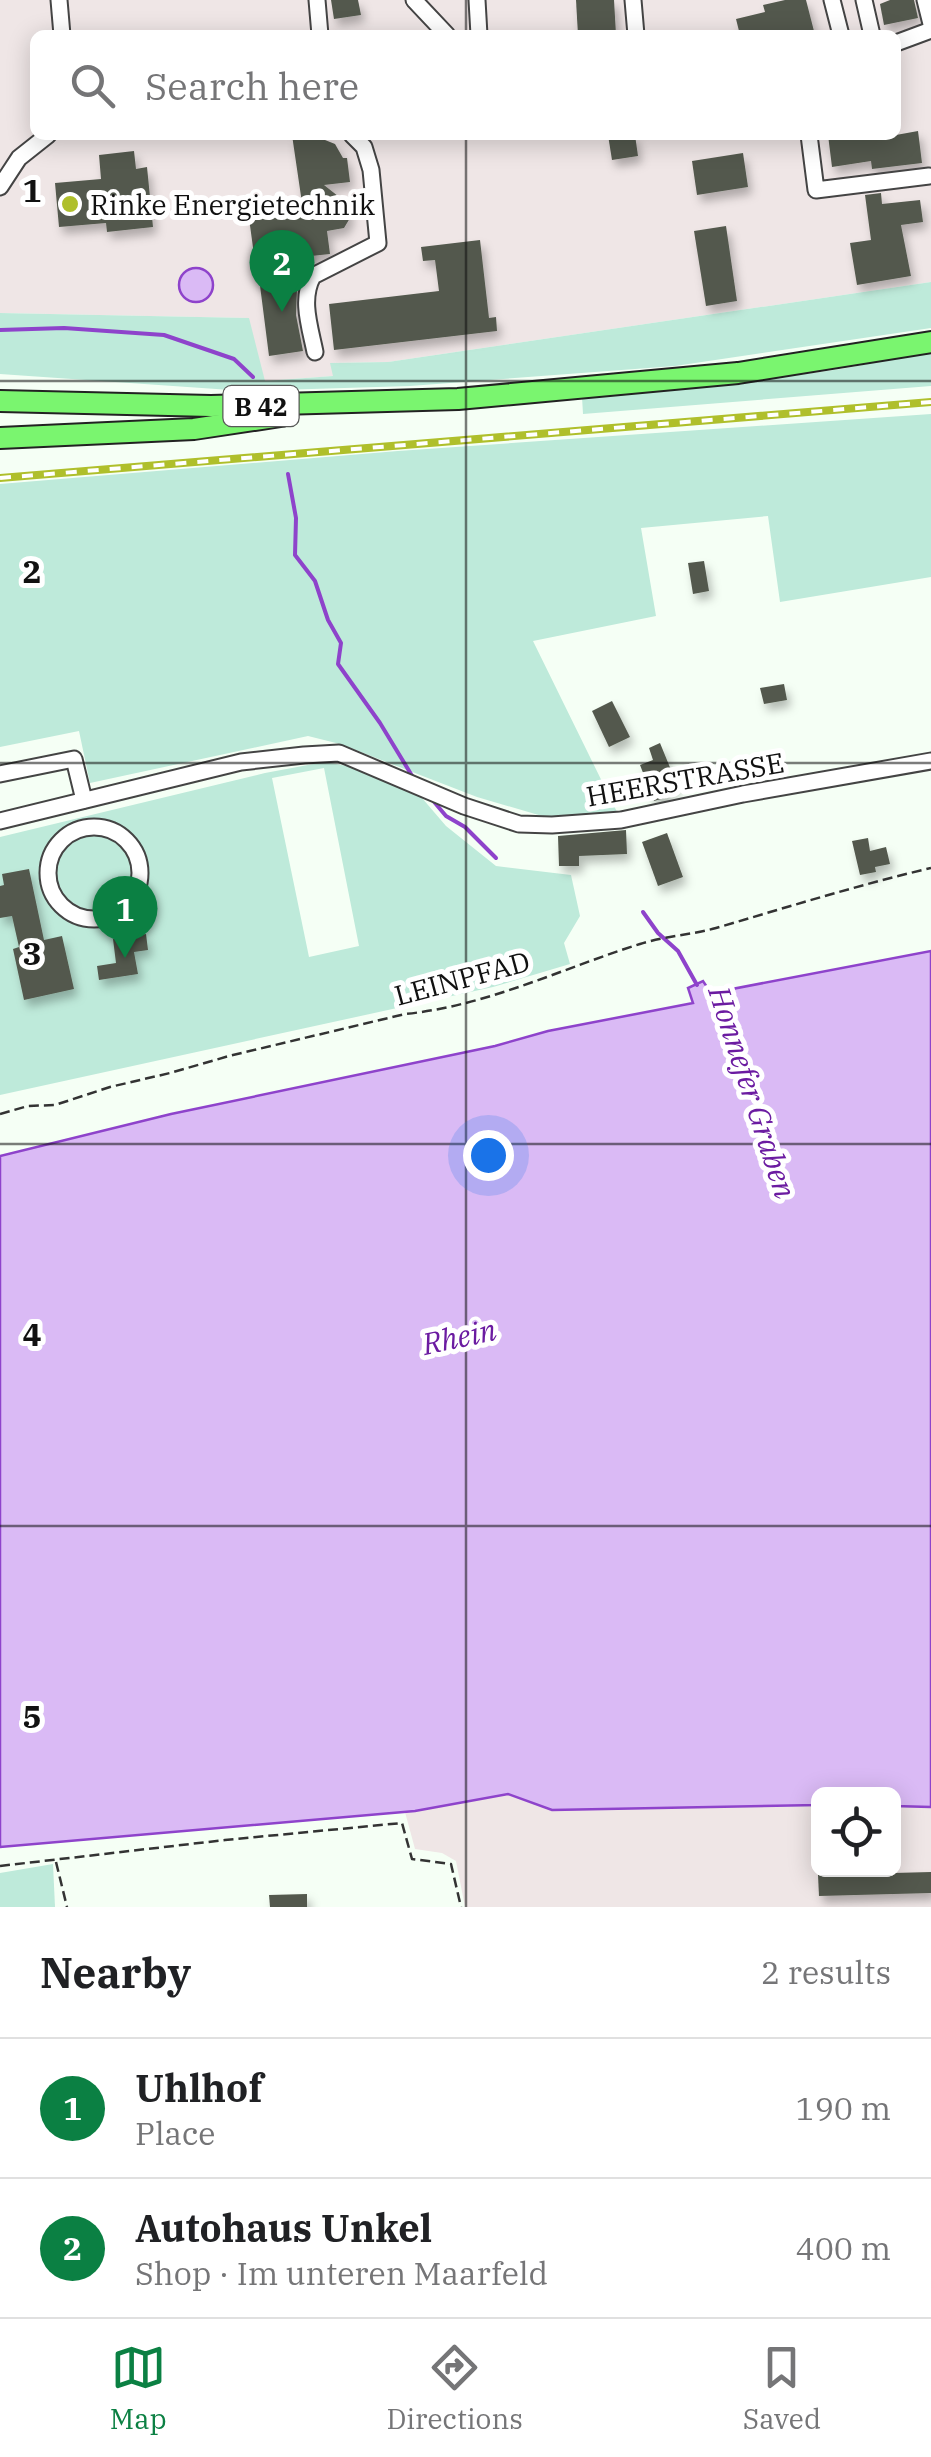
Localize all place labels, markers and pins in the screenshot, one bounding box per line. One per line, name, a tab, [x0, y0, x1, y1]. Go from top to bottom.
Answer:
place label: Rinke Energietechnik	[90, 186, 376, 223]
marker: Rinke Energietechnik	[59, 193, 81, 215]
pin: 2	[250, 230, 314, 312]
pin: 1	[92, 876, 158, 958]

